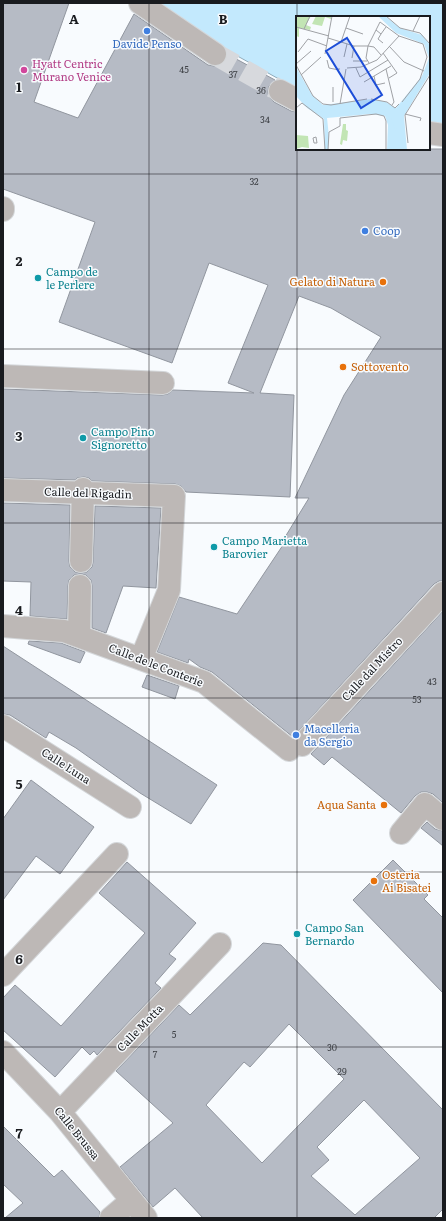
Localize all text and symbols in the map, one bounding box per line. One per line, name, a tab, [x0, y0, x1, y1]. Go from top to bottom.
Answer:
text: A	[69, 9, 79, 28]
text: B	[219, 9, 228, 28]
inset map	[296, 16, 430, 150]
marker: Davide Penso	[142, 26, 152, 36]
place label: Davide Penso	[112, 35, 182, 51]
place label: Hyatt Centric Murano Venice	[32, 55, 111, 84]
house number: 45	[179, 62, 189, 76]
marker: Hyatt Centric Murano Venice	[19, 65, 29, 75]
house number: 37	[228, 67, 238, 81]
text: 1	[16, 77, 22, 96]
house number: 36	[256, 83, 266, 97]
house number: 34	[260, 112, 270, 126]
house number: 32	[249, 174, 259, 188]
place label: Coop	[373, 222, 400, 238]
marker: Coop	[360, 226, 370, 236]
text: 2	[16, 251, 23, 270]
place label: Campo de le Perlere	[46, 263, 98, 292]
marker: Campo de le Perlere	[33, 273, 43, 283]
place label: Gelato di Natura	[290, 273, 375, 289]
marker: Gelato di Natura	[378, 277, 388, 287]
place label: Sottovento	[351, 358, 409, 374]
marker: Sottovento	[338, 362, 348, 372]
place label: Campo Pino Signoretto	[91, 423, 154, 452]
text: 3	[15, 426, 23, 445]
marker: Campo Pino Signoretto	[78, 433, 88, 443]
street label: Calle del Rigadin	[44, 482, 132, 502]
place label: Campo Marietta Barovier	[222, 532, 307, 561]
marker: Campo Marietta Barovier	[209, 542, 219, 552]
text: 4	[15, 600, 23, 619]
street label: Calle dal Mistro	[337, 633, 405, 704]
street label: Calle de le Conterie	[107, 639, 206, 690]
house number: 43	[427, 674, 437, 688]
house number: 53	[412, 692, 422, 706]
place label: Macelleria da Sergio	[304, 720, 359, 749]
marker: Macelleria da Sergio	[291, 730, 301, 740]
street label: Calle Luna	[39, 743, 94, 787]
text: 5	[15, 774, 23, 793]
place label: Aqua Santa	[317, 796, 376, 812]
marker: Aqua Santa	[379, 800, 389, 810]
place label: Osteria Ai Bisatei	[382, 866, 432, 895]
marker: Osteria Ai Bisatei	[369, 876, 379, 886]
place label: Campo San Bernardo	[305, 919, 364, 948]
marker: Campo San Bernardo	[292, 929, 302, 939]
text: 6	[15, 949, 23, 968]
street label: Calle Motta	[113, 1000, 166, 1055]
house number: 5	[172, 1027, 177, 1041]
house number: 30	[327, 1040, 337, 1054]
house number: 7	[153, 1047, 158, 1061]
house number: 29	[337, 1064, 347, 1078]
street label: Calle Brussa	[51, 1102, 104, 1162]
text: 7	[15, 1123, 23, 1142]

